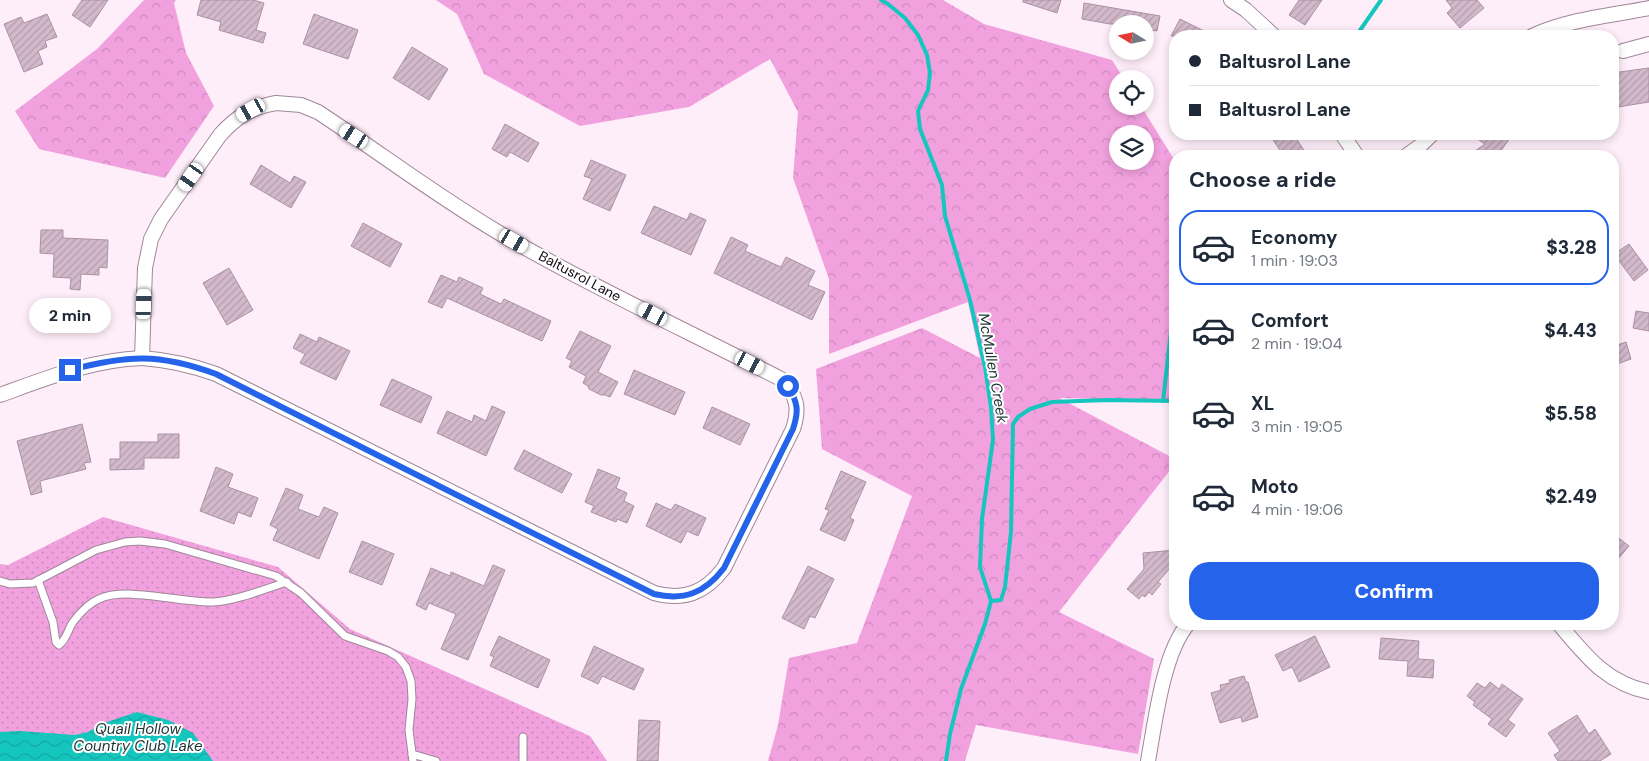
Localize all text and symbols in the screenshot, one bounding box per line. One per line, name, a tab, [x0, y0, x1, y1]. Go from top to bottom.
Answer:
north arrow	[1109, 15, 1154, 60]
map controls	[1109, 15, 1154, 170]
text: Baltusrol Lane	[1219, 49, 1351, 74]
button: locate	[1109, 70, 1154, 115]
car	[234, 96, 267, 124]
text: Baltusrol Lane	[1219, 97, 1351, 122]
car	[337, 122, 370, 150]
button: layers	[1109, 125, 1154, 170]
car	[176, 160, 205, 194]
text: Choose a ride	[1189, 165, 1337, 194]
icon: car	[1191, 225, 1236, 270]
text: Economy	[1251, 225, 1338, 250]
car	[497, 227, 530, 255]
text: $3.28	[1546, 235, 1597, 260]
street label: Baltusrol Lane	[536, 247, 624, 305]
text: 1 min · 19:03	[1251, 250, 1338, 271]
car	[135, 289, 152, 319]
callout: 2 min	[29, 298, 111, 332]
car	[636, 301, 669, 327]
text: 2 min	[49, 305, 91, 326]
icon: car	[1191, 308, 1236, 353]
text: Comfort	[1251, 308, 1329, 333]
water label: McMullen Creek	[973, 311, 1013, 425]
text: $4.43	[1544, 318, 1597, 343]
text: 2 min · 19:04	[1251, 333, 1342, 354]
car	[733, 350, 766, 376]
route end	[59, 359, 81, 381]
route start	[777, 375, 799, 397]
icon: car	[1191, 391, 1236, 436]
text: XL	[1251, 391, 1274, 416]
text: $5.58	[1545, 401, 1597, 426]
text: 3 min · 19:05	[1251, 416, 1343, 437]
icon: car	[1191, 474, 1236, 519]
text: Moto	[1251, 474, 1299, 499]
text: $2.49	[1545, 484, 1597, 509]
text: 4 min · 19:06	[1251, 499, 1343, 520]
button: Confirm	[1189, 562, 1599, 620]
water label: Quail Hollow Country Club Lake	[73, 719, 203, 756]

